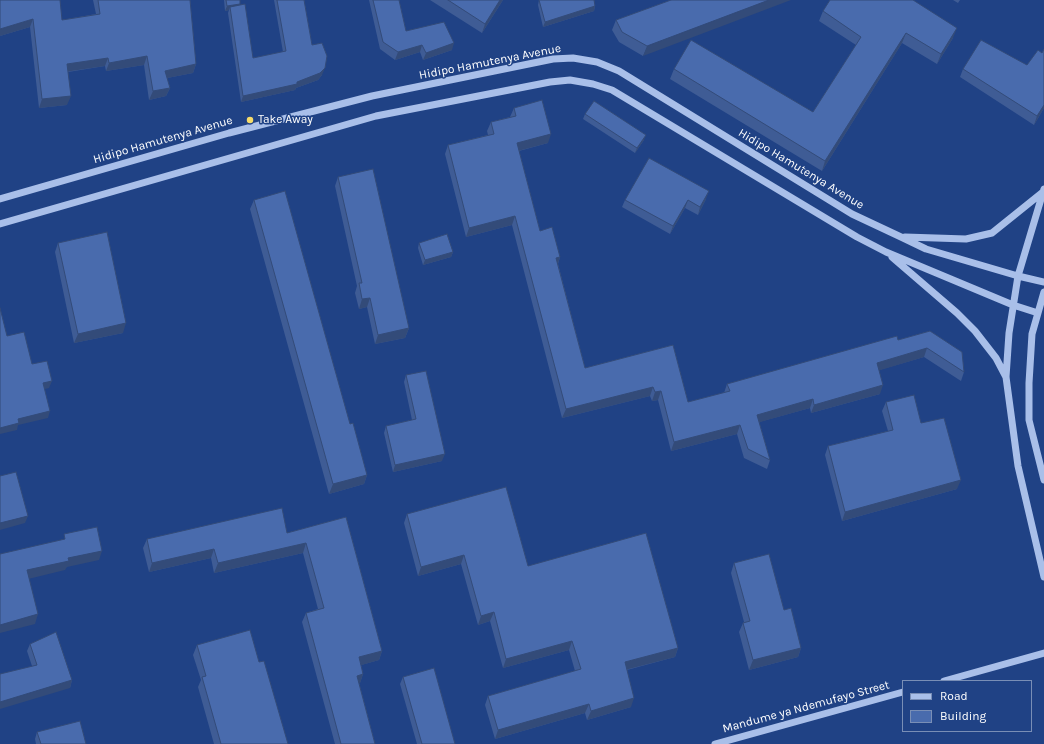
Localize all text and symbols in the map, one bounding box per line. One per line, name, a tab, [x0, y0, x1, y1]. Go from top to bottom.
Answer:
street label: Hidipo Hamutenya Avenue	[418, 41, 562, 83]
street label: Hidipo Hamutenya Avenue	[92, 113, 234, 167]
place label: Take Away	[258, 113, 313, 127]
marker: Take Away	[245, 115, 255, 125]
street label: Hidipo Hamutenya Avenue	[735, 126, 867, 212]
street label: Mandume ya Ndemufayo Street	[721, 678, 891, 736]
legend	[902, 680, 1032, 732]
text: Road	[940, 689, 968, 703]
text: Building	[940, 709, 986, 723]

